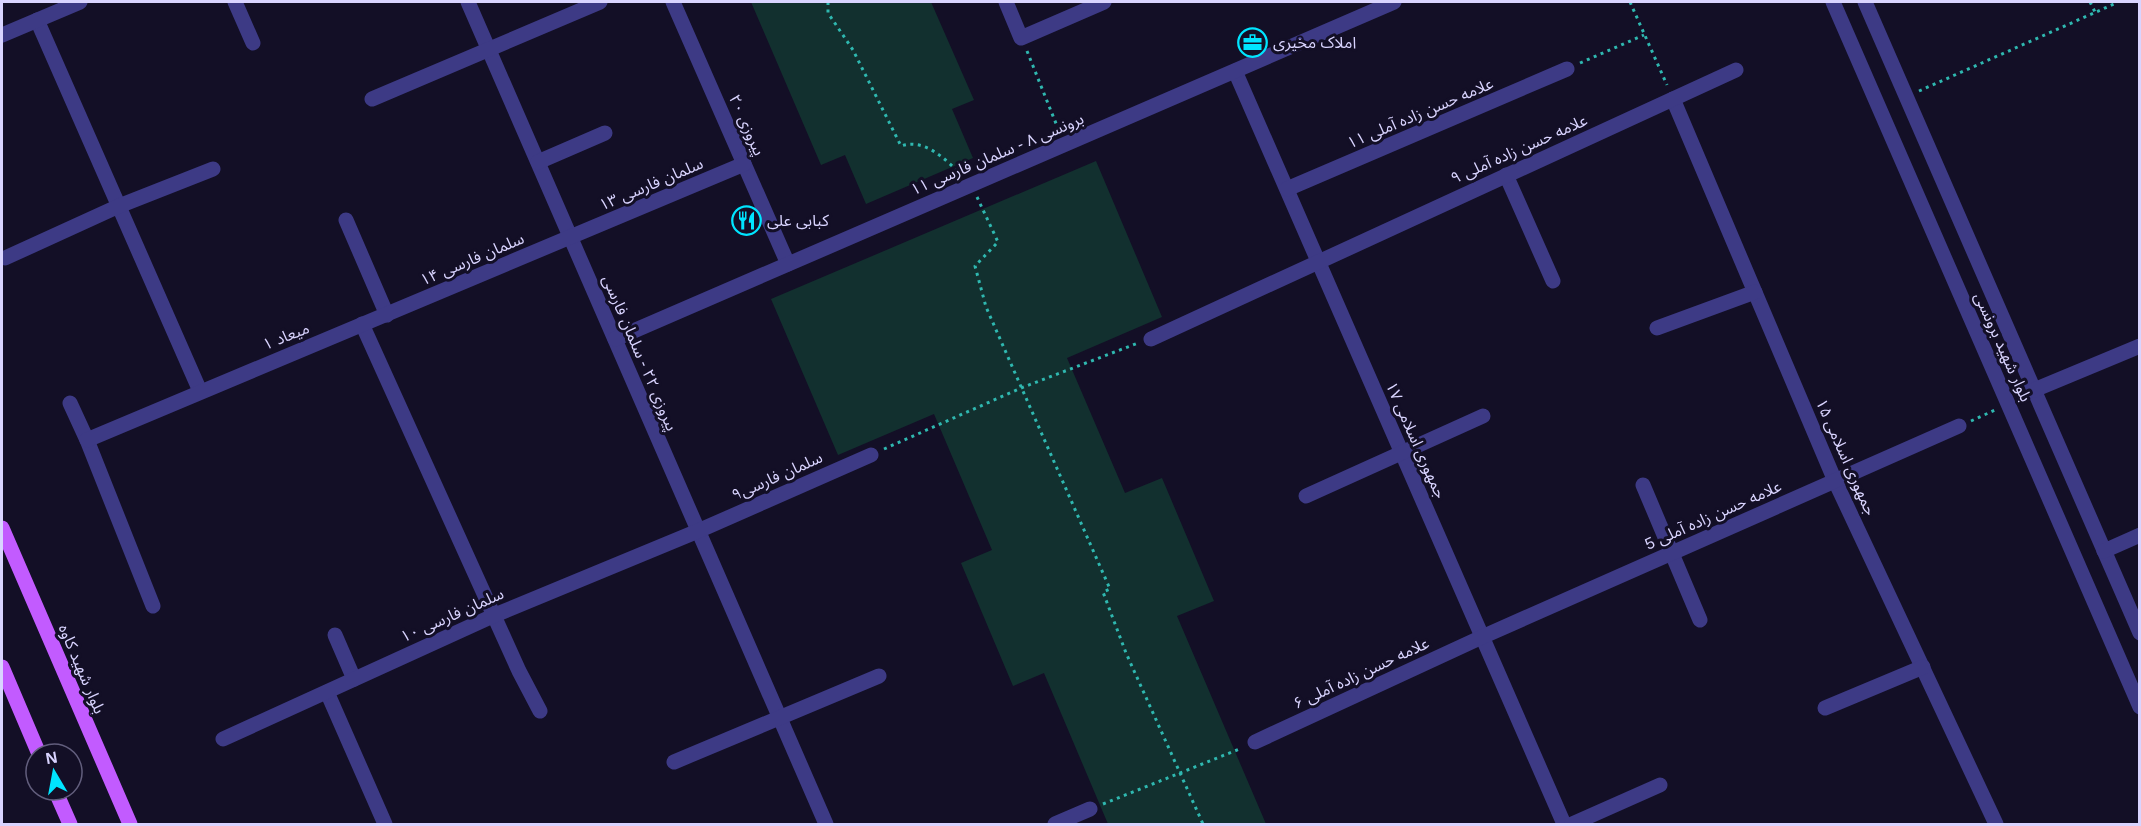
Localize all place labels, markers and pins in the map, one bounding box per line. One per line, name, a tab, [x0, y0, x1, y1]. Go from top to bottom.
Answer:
office icon: املاک مخیری	[1236, 26, 1268, 58]
place label: املاک مخیری	[1273, 34, 1356, 52]
restaurant icon: کبابی علی	[730, 204, 762, 236]
place label: کبابی علی	[767, 212, 829, 230]

